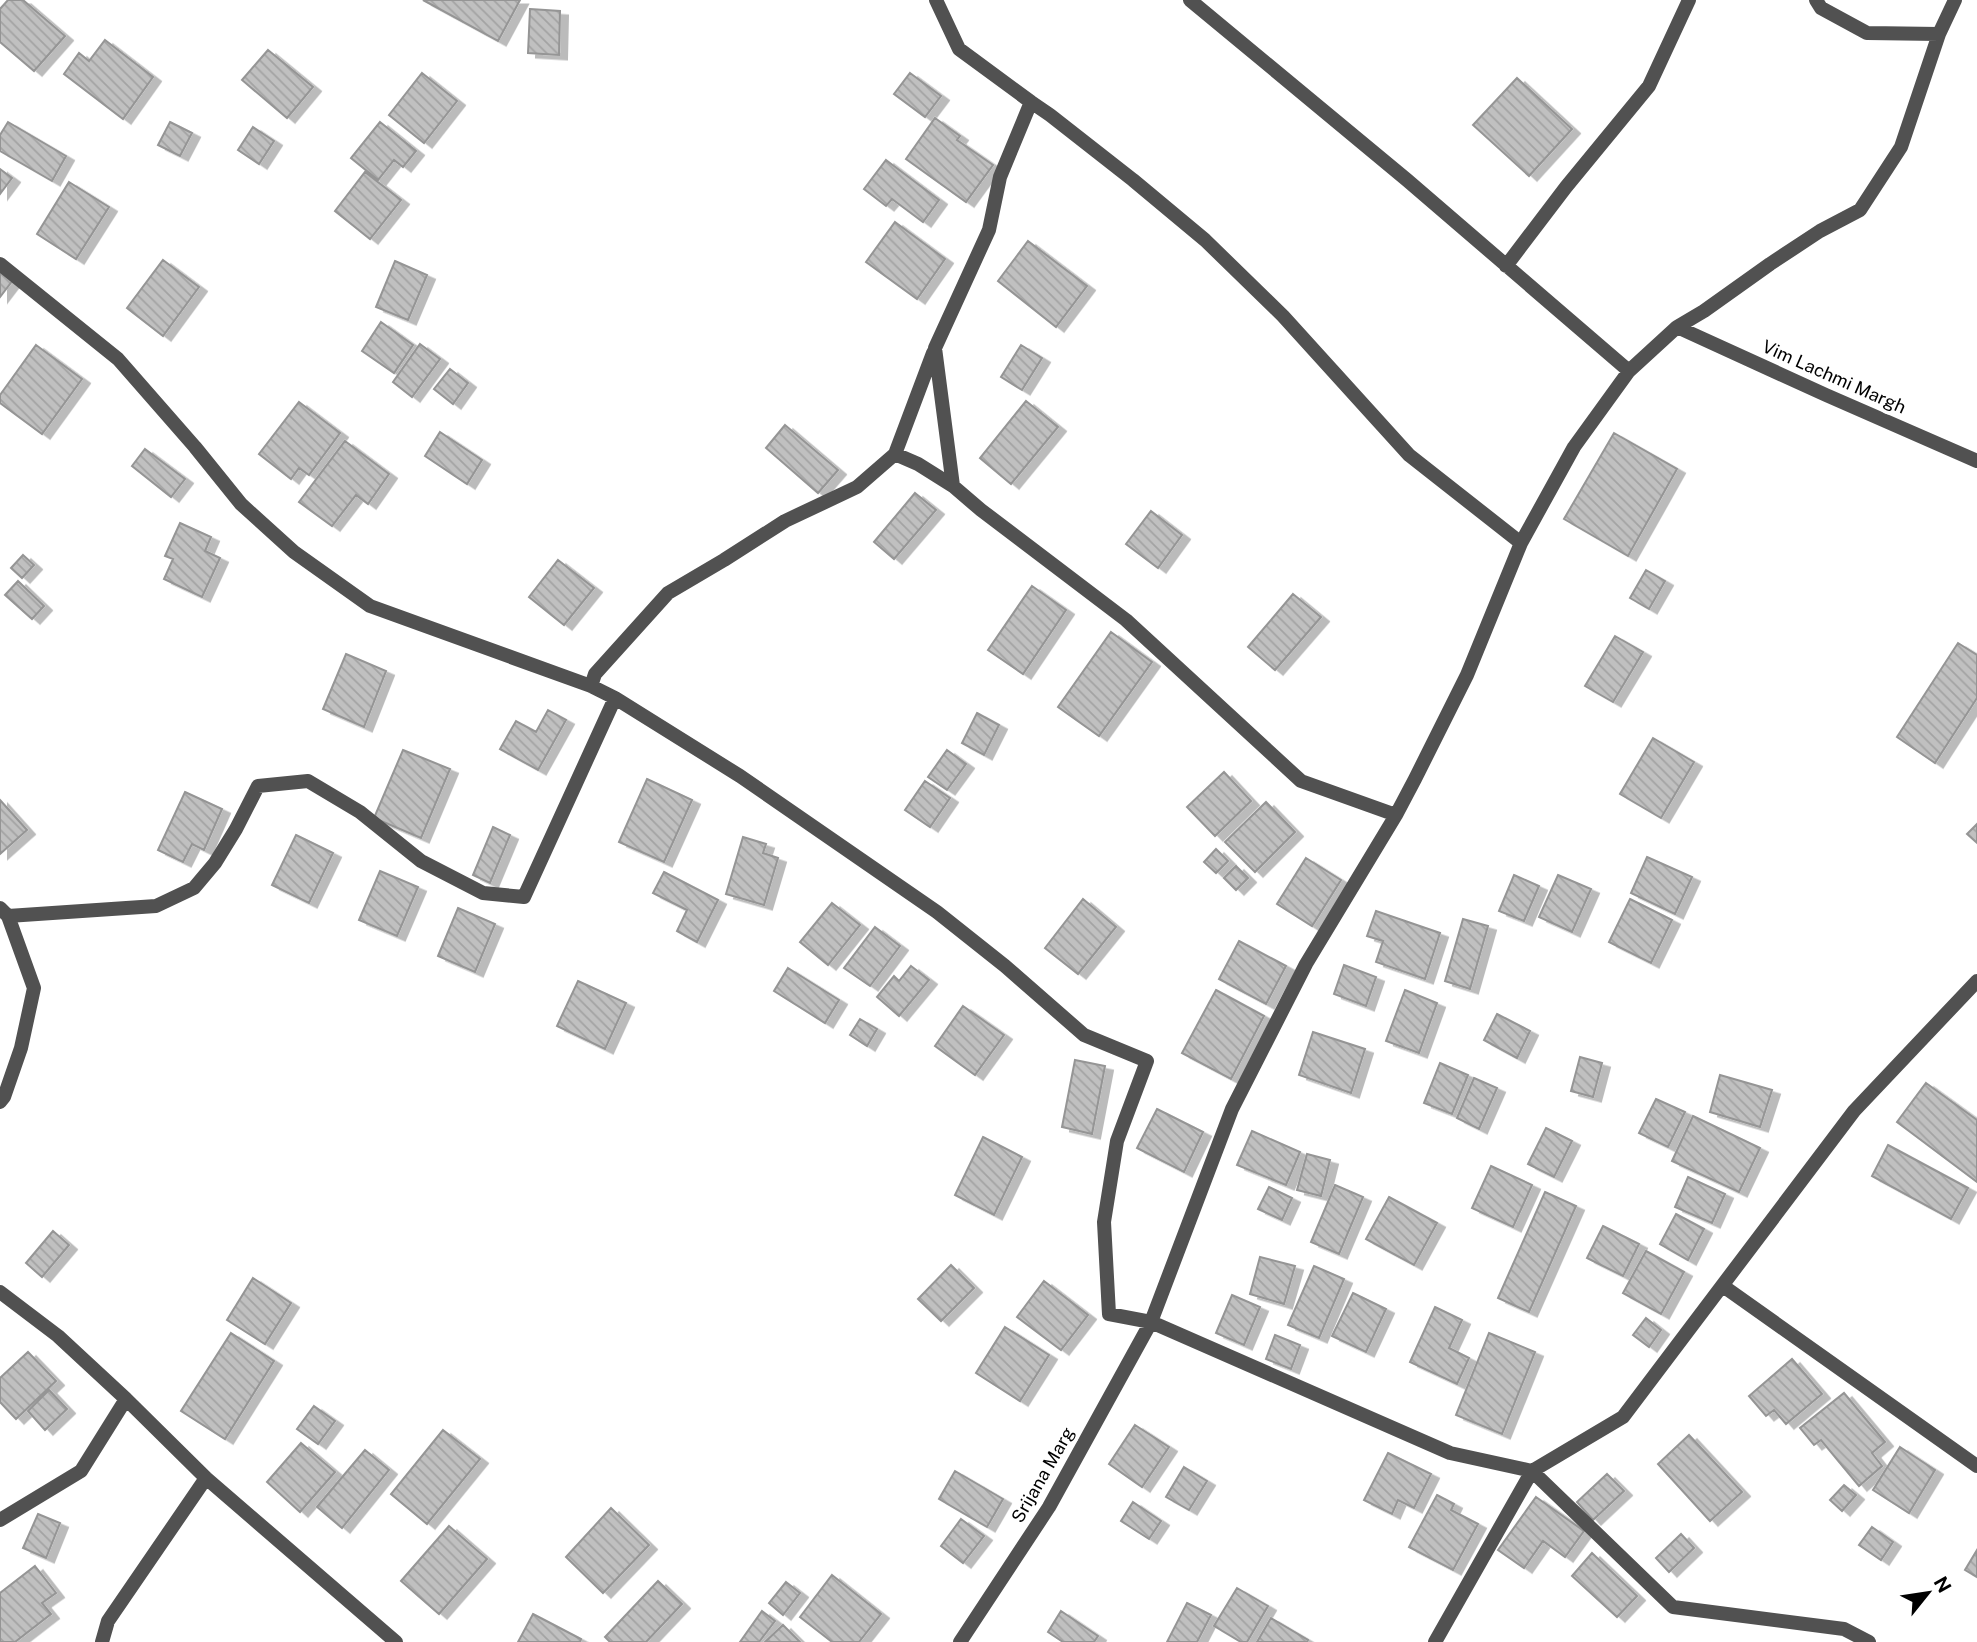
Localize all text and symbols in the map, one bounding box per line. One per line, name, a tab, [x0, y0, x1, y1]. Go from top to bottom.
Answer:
street label: Vim Lachmi Margh	[1759, 335, 1909, 418]
street label: Srijana Marg	[1007, 1423, 1078, 1526]
north arrow	[1893, 1558, 1963, 1628]
text: N	[1929, 1573, 1956, 1596]

